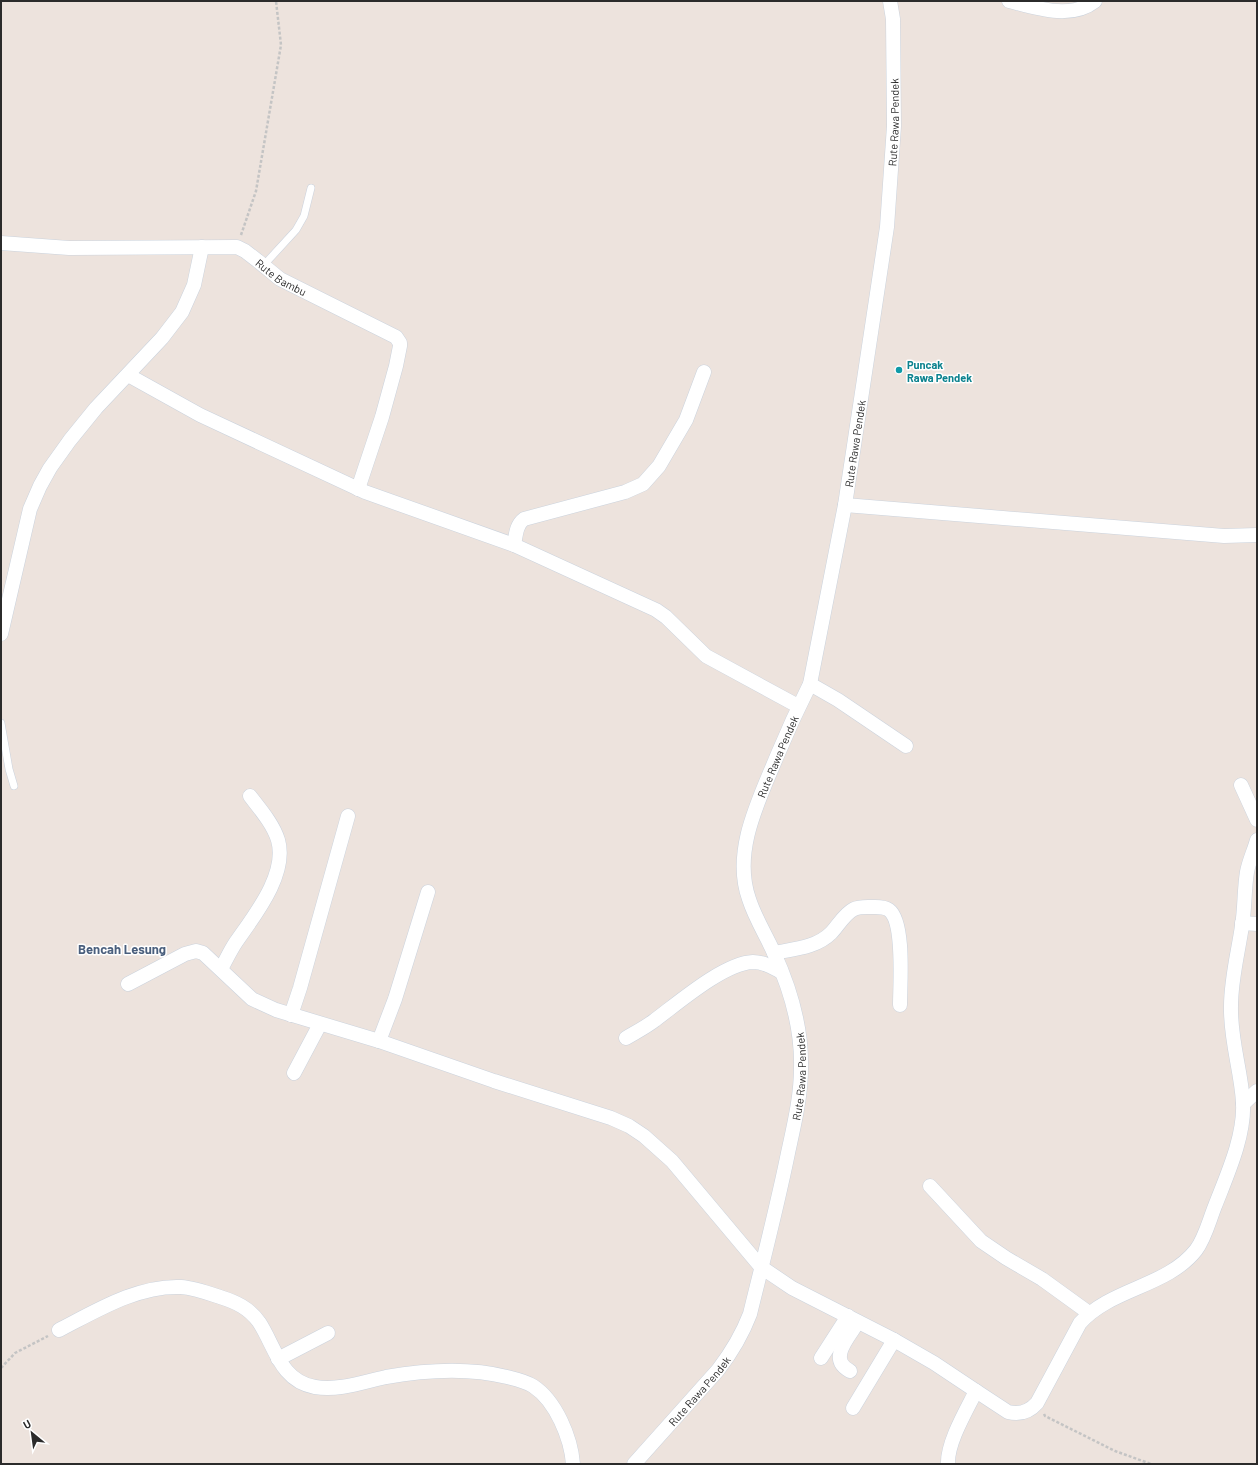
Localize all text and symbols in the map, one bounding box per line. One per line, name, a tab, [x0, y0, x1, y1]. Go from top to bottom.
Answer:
street label: Rute Rawa Pendek	[885, 78, 901, 167]
street label: Rute Bambu	[253, 256, 309, 298]
place label: Puncak Rawa Pendek	[907, 358, 972, 384]
marker: Puncak Rawa Pendek	[894, 365, 904, 375]
street label: Rute Rawa Pendek	[841, 399, 867, 488]
street label: Rute Rawa Pendek	[754, 713, 801, 799]
district label: Bencah Lesung	[78, 941, 166, 957]
street label: Rute Rawa Pendek	[789, 1031, 808, 1121]
street label: Rute Rawa Pendek	[665, 1353, 733, 1428]
north arrow	[12, 1413, 52, 1453]
text: U	[21, 1416, 33, 1431]

